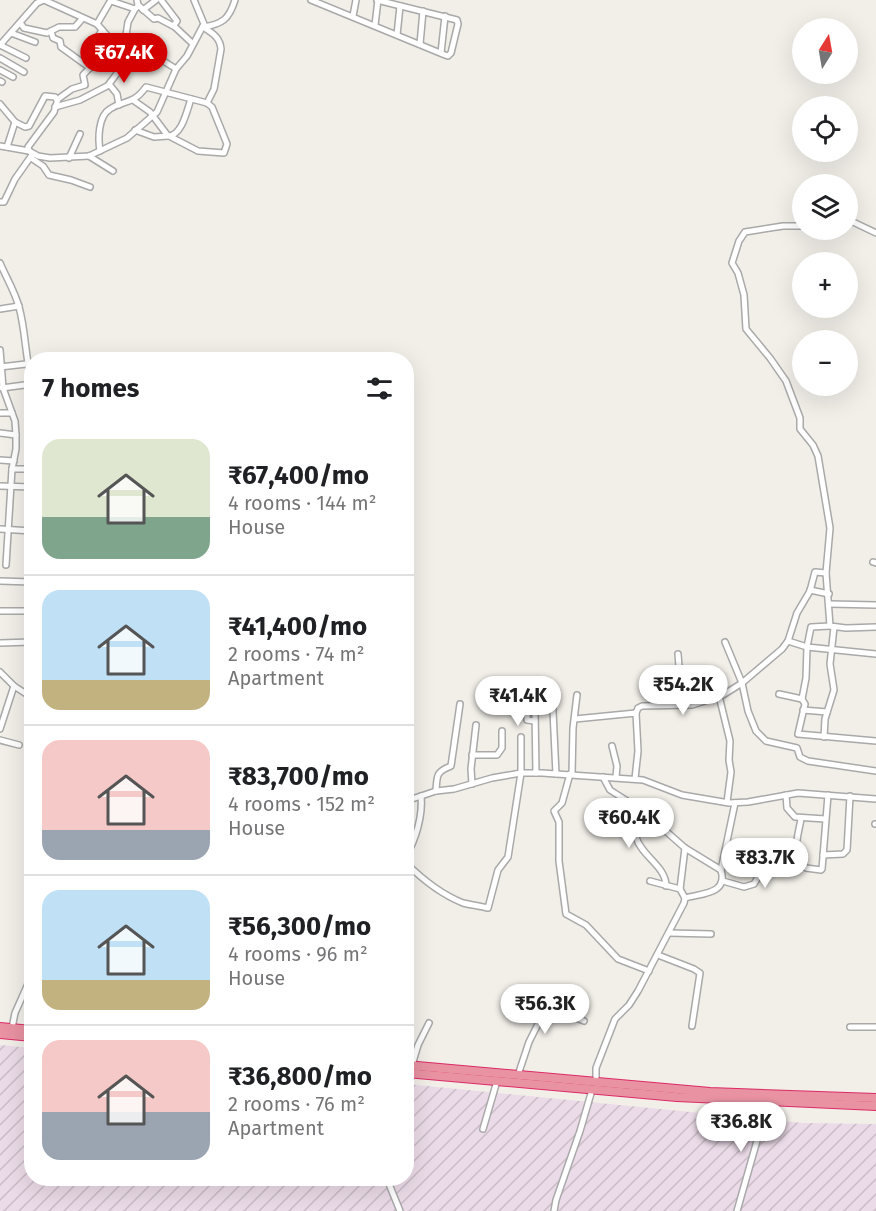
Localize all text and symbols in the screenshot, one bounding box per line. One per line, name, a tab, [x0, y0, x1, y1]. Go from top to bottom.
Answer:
north arrow	[792, 18, 858, 84]
map controls	[792, 18, 858, 396]
pin: ₹67.4K	[75, 33, 173, 84]
text: ₹67.4K	[94, 40, 154, 64]
button: locate	[792, 96, 858, 162]
button: layers	[792, 174, 858, 240]
button: +	[792, 252, 858, 318]
button: −	[792, 330, 858, 396]
icon: filters	[363, 372, 396, 405]
text: 7 homes	[42, 373, 139, 404]
text: ₹67,400/mo	[228, 460, 369, 491]
icon: home	[90, 463, 162, 535]
text: 4 rooms · 144 m²	[228, 491, 377, 515]
text: House	[228, 515, 285, 539]
text: ₹41,400/mo	[228, 611, 367, 642]
icon: home	[90, 614, 162, 686]
text: 2 rooms · 74 m²	[228, 642, 365, 666]
pin: ₹54.2K	[634, 665, 732, 716]
text: Apartment	[228, 666, 324, 690]
text: ₹54.2K	[653, 672, 713, 696]
pin: ₹41.4K	[469, 676, 567, 727]
text: ₹41.4K	[489, 683, 547, 707]
text: ₹83,700/mo	[228, 761, 369, 792]
icon: home	[90, 764, 162, 836]
text: 4 rooms · 152 m²	[228, 792, 375, 816]
pin: ₹60.4K	[580, 798, 678, 849]
text: ₹60.4K	[598, 805, 660, 829]
text: House	[228, 816, 285, 840]
pin: ₹83.7K	[716, 838, 814, 889]
text: ₹83.7K	[735, 845, 795, 869]
text: ₹56,300/mo	[228, 911, 371, 942]
icon: home	[90, 914, 162, 986]
text: 4 rooms · 96 m²	[228, 942, 368, 966]
text: House	[228, 966, 285, 990]
pin: ₹56.3K	[496, 984, 594, 1035]
text: ₹56.3K	[514, 991, 576, 1015]
text: ₹36,800/mo	[228, 1061, 372, 1092]
icon: home	[90, 1064, 162, 1136]
text: 2 rooms · 76 m²	[228, 1092, 365, 1116]
pin: ₹36.8K	[692, 1102, 790, 1153]
text: ₹36.8K	[710, 1109, 772, 1133]
text: Apartment	[228, 1116, 324, 1140]

